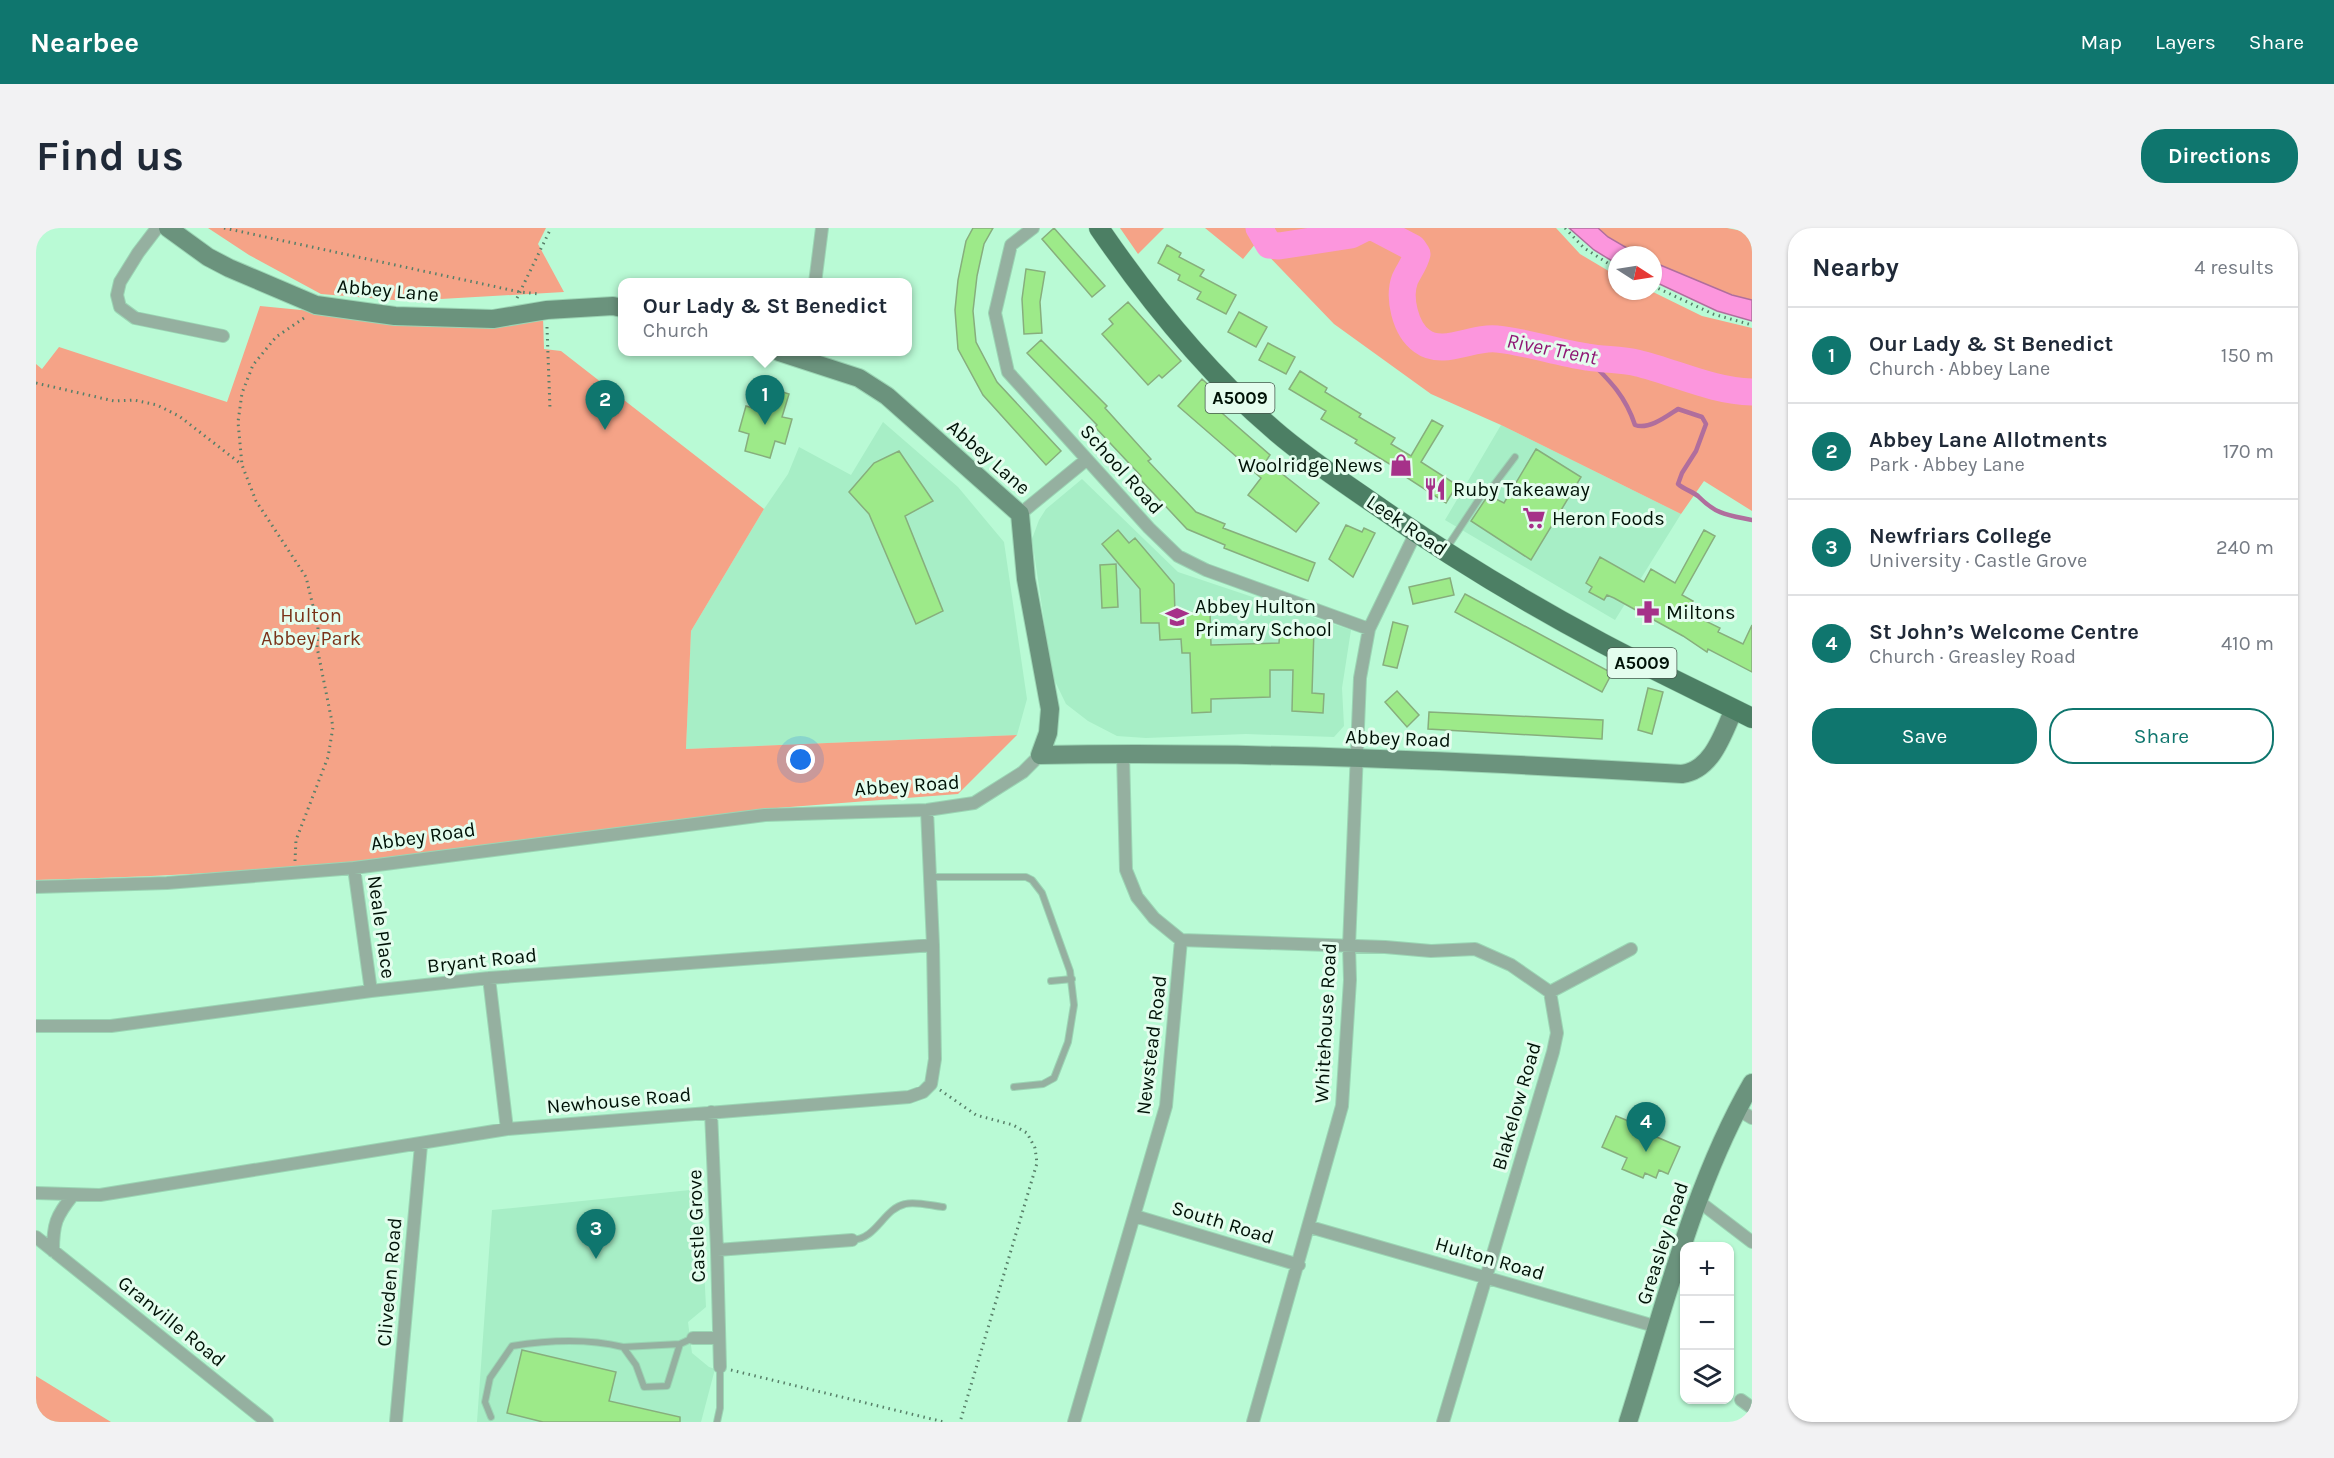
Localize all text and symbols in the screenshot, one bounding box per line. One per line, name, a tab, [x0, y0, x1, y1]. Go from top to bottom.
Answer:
text: Nearbee	[30, 26, 139, 59]
text: Map	[2080, 30, 2122, 54]
text: Layers	[2155, 30, 2216, 54]
text: Share	[2249, 30, 2304, 54]
button: Directions	[2141, 129, 2298, 183]
text: Find us	[36, 131, 184, 181]
north arrow	[1608, 246, 1662, 300]
text: Nearby	[1812, 252, 1899, 283]
text: 4 results	[2194, 256, 2274, 279]
street label: Abbey Lane	[336, 275, 440, 306]
popup	[618, 278, 912, 356]
text: Our Lady & St Benedict	[643, 293, 887, 319]
text: Church	[643, 319, 709, 342]
water label: River Trent	[1505, 328, 1600, 370]
text: Our Lady & St Benedict	[1869, 331, 2113, 357]
text: 1	[1828, 344, 1835, 367]
text: 150 m	[2221, 344, 2274, 367]
text: Church · Abbey Lane	[1869, 357, 2050, 380]
pin: 1	[746, 376, 784, 425]
pin: 2	[586, 380, 624, 430]
road number: A5009	[1206, 383, 1274, 413]
street label: Abbey Lane	[943, 415, 1035, 500]
street label: School Road	[1075, 420, 1168, 519]
text: Abbey Lane Allotments	[1869, 427, 2108, 453]
text: 2	[1825, 440, 1838, 463]
text: 170 m	[2223, 440, 2274, 463]
shop icon: Woolridge News	[1388, 452, 1414, 478]
text: Park · Abbey Lane	[1869, 453, 2025, 476]
place label: Woolridge News	[1238, 454, 1383, 477]
restaurant icon: Ruby Takeaway	[1422, 476, 1448, 502]
place label: Ruby Takeaway	[1453, 478, 1590, 501]
street label: Leek Road	[1362, 490, 1451, 561]
supermarket icon: Heron Foods	[1521, 505, 1547, 531]
place label: Heron Foods	[1552, 507, 1665, 530]
text: Newfriars College	[1869, 523, 2052, 549]
text: 3	[1825, 536, 1838, 559]
text: 240 m	[2216, 536, 2274, 559]
text: University · Castle Grove	[1869, 549, 2087, 572]
place label: Abbey Hulton Primary School	[1195, 595, 1332, 641]
pharmacy icon: Miltons	[1635, 599, 1661, 625]
place label: Miltons	[1666, 601, 1736, 624]
park label: Hulton Abbey Park	[261, 604, 361, 650]
school or university icon: Abbey Hulton Primary School	[1164, 604, 1190, 630]
text: St John’s Welcome Centre	[1869, 619, 2139, 645]
text: 4	[1826, 632, 1837, 655]
text: 410 m	[2221, 632, 2274, 655]
text: Church · Greasley Road	[1869, 645, 2076, 668]
road number: A5009	[1608, 648, 1676, 678]
button: Save	[1812, 708, 2037, 764]
button: Share	[2049, 708, 2274, 764]
street label: Abbey Road	[1345, 725, 1451, 752]
your location	[786, 745, 815, 774]
street label: Abbey Road	[854, 770, 960, 801]
street label: Abbey Road	[369, 818, 477, 855]
street label: Neale Place	[363, 874, 400, 980]
street label: Whitehouse Road	[1310, 942, 1341, 1104]
street label: Bryant Road	[426, 943, 538, 978]
street label: Newstead Road	[1132, 974, 1171, 1116]
street label: Blakelow Road	[1487, 1039, 1546, 1173]
street label: Newhouse Road	[546, 1083, 692, 1118]
pin: 4	[1626, 1102, 1666, 1152]
street label: Castle Grove	[683, 1169, 710, 1283]
street label: Greasley Road	[1632, 1179, 1693, 1308]
street label: South Road	[1169, 1196, 1277, 1249]
pin: 3	[576, 1210, 616, 1259]
street label: Cliveden Road	[372, 1217, 407, 1347]
street label: Hulton Road	[1433, 1232, 1547, 1285]
map controls	[1680, 1242, 1734, 1404]
button: +	[1680, 1242, 1734, 1296]
street label: Granville Road	[113, 1271, 230, 1372]
button: −	[1680, 1296, 1734, 1350]
button: layers	[1680, 1350, 1734, 1404]

